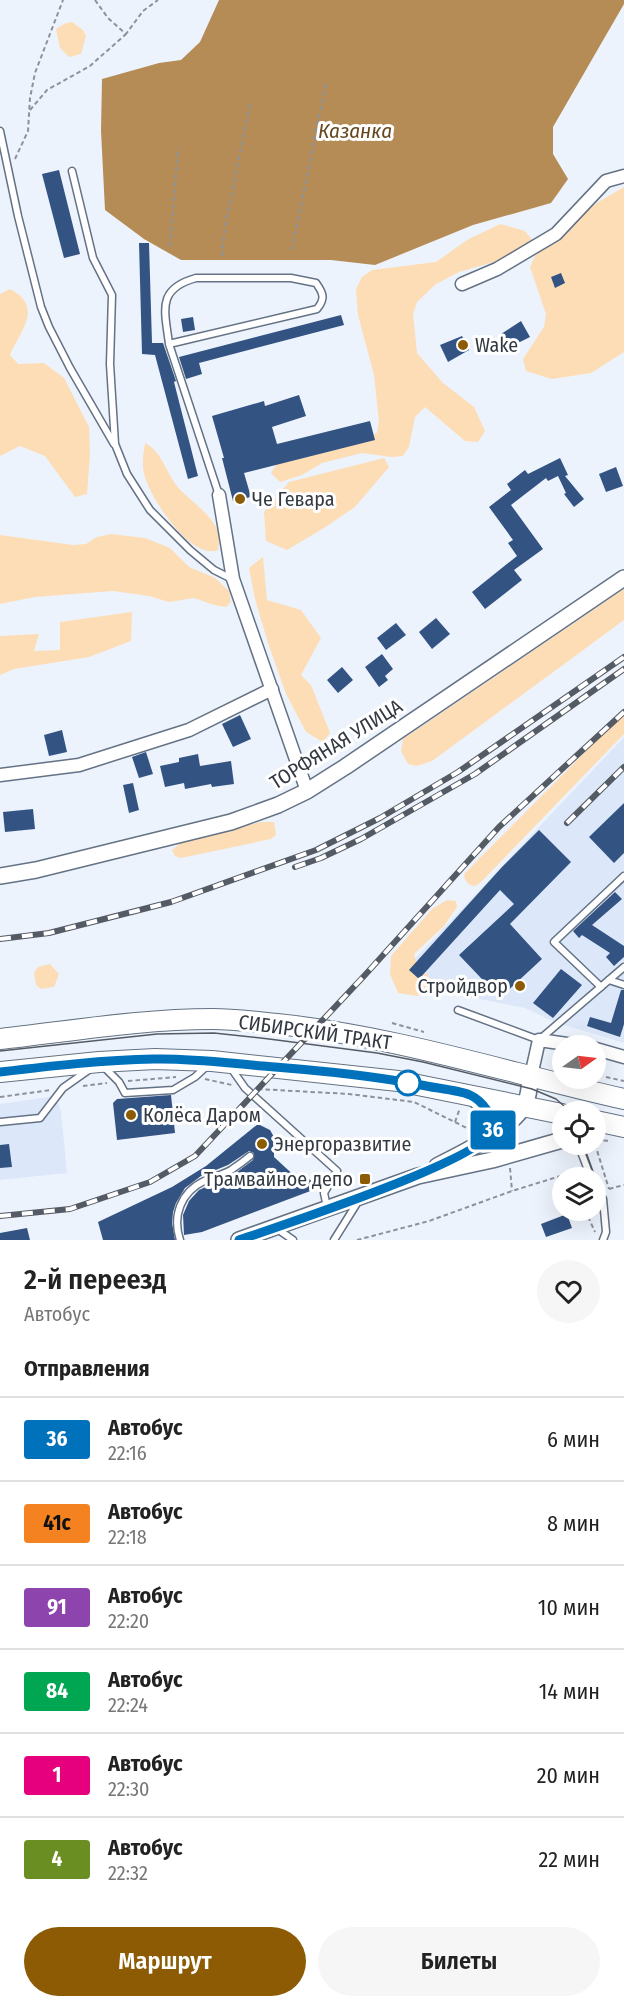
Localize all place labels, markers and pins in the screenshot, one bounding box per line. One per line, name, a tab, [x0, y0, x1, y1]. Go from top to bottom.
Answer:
place label: Wake	[475, 333, 518, 357]
marker: Wake	[456, 338, 470, 352]
place label: Че Гевара	[252, 487, 335, 511]
marker: Че Гевара	[233, 492, 247, 506]
place label: Стройдвор	[418, 974, 508, 998]
marker: Стройдвор	[513, 979, 527, 993]
unlabelled marker	[395, 1070, 421, 1096]
place label: Колёса Даром	[143, 1103, 261, 1127]
marker: Колёса Даром	[124, 1108, 138, 1122]
place label: Энергоразвитие	[274, 1132, 411, 1156]
marker: Энергоразвитие	[255, 1137, 269, 1151]
place label: Трамвайное депо	[204, 1167, 353, 1191]
marker: Трамвайное депо	[358, 1172, 372, 1186]

